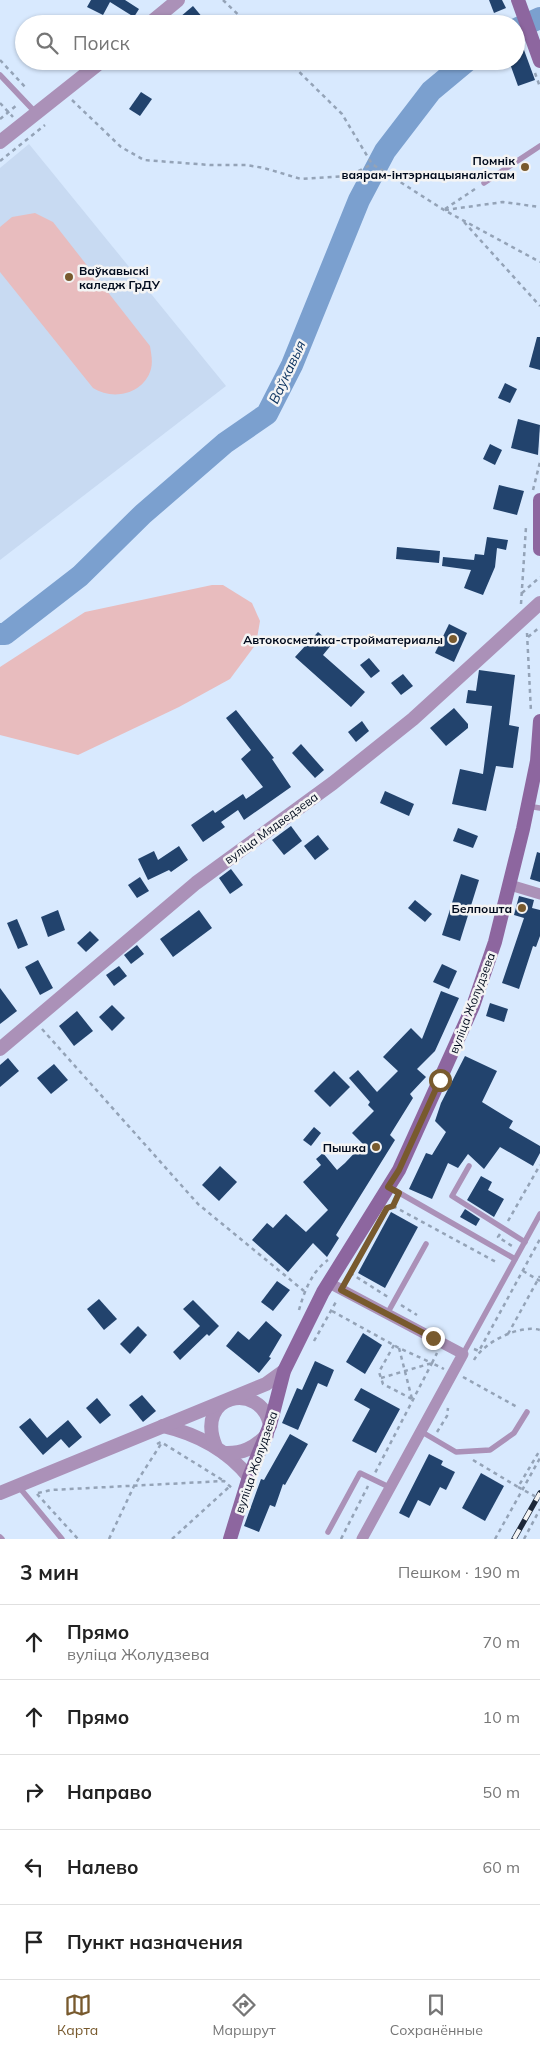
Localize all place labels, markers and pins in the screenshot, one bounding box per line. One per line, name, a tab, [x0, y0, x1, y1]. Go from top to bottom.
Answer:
place label: Помнік ваярам-інтэрнацыяналістам	[342, 153, 515, 182]
marker: Помнік ваярам-інтэрнацыяналістам	[519, 161, 531, 173]
place label: Ваўкавыскі каледж ГрДУ	[79, 263, 161, 292]
marker: Ваўкавыскі каледж ГрДУ	[63, 271, 75, 283]
place label: Автокосметика-стройматериалы	[243, 632, 443, 647]
marker: Автокосметика-стройматериалы	[447, 633, 459, 645]
place label: Белпошта	[451, 901, 512, 916]
marker: Белпошта	[516, 902, 528, 914]
place label: Пышка	[323, 1140, 366, 1155]
marker: Пышка	[370, 1141, 382, 1153]

